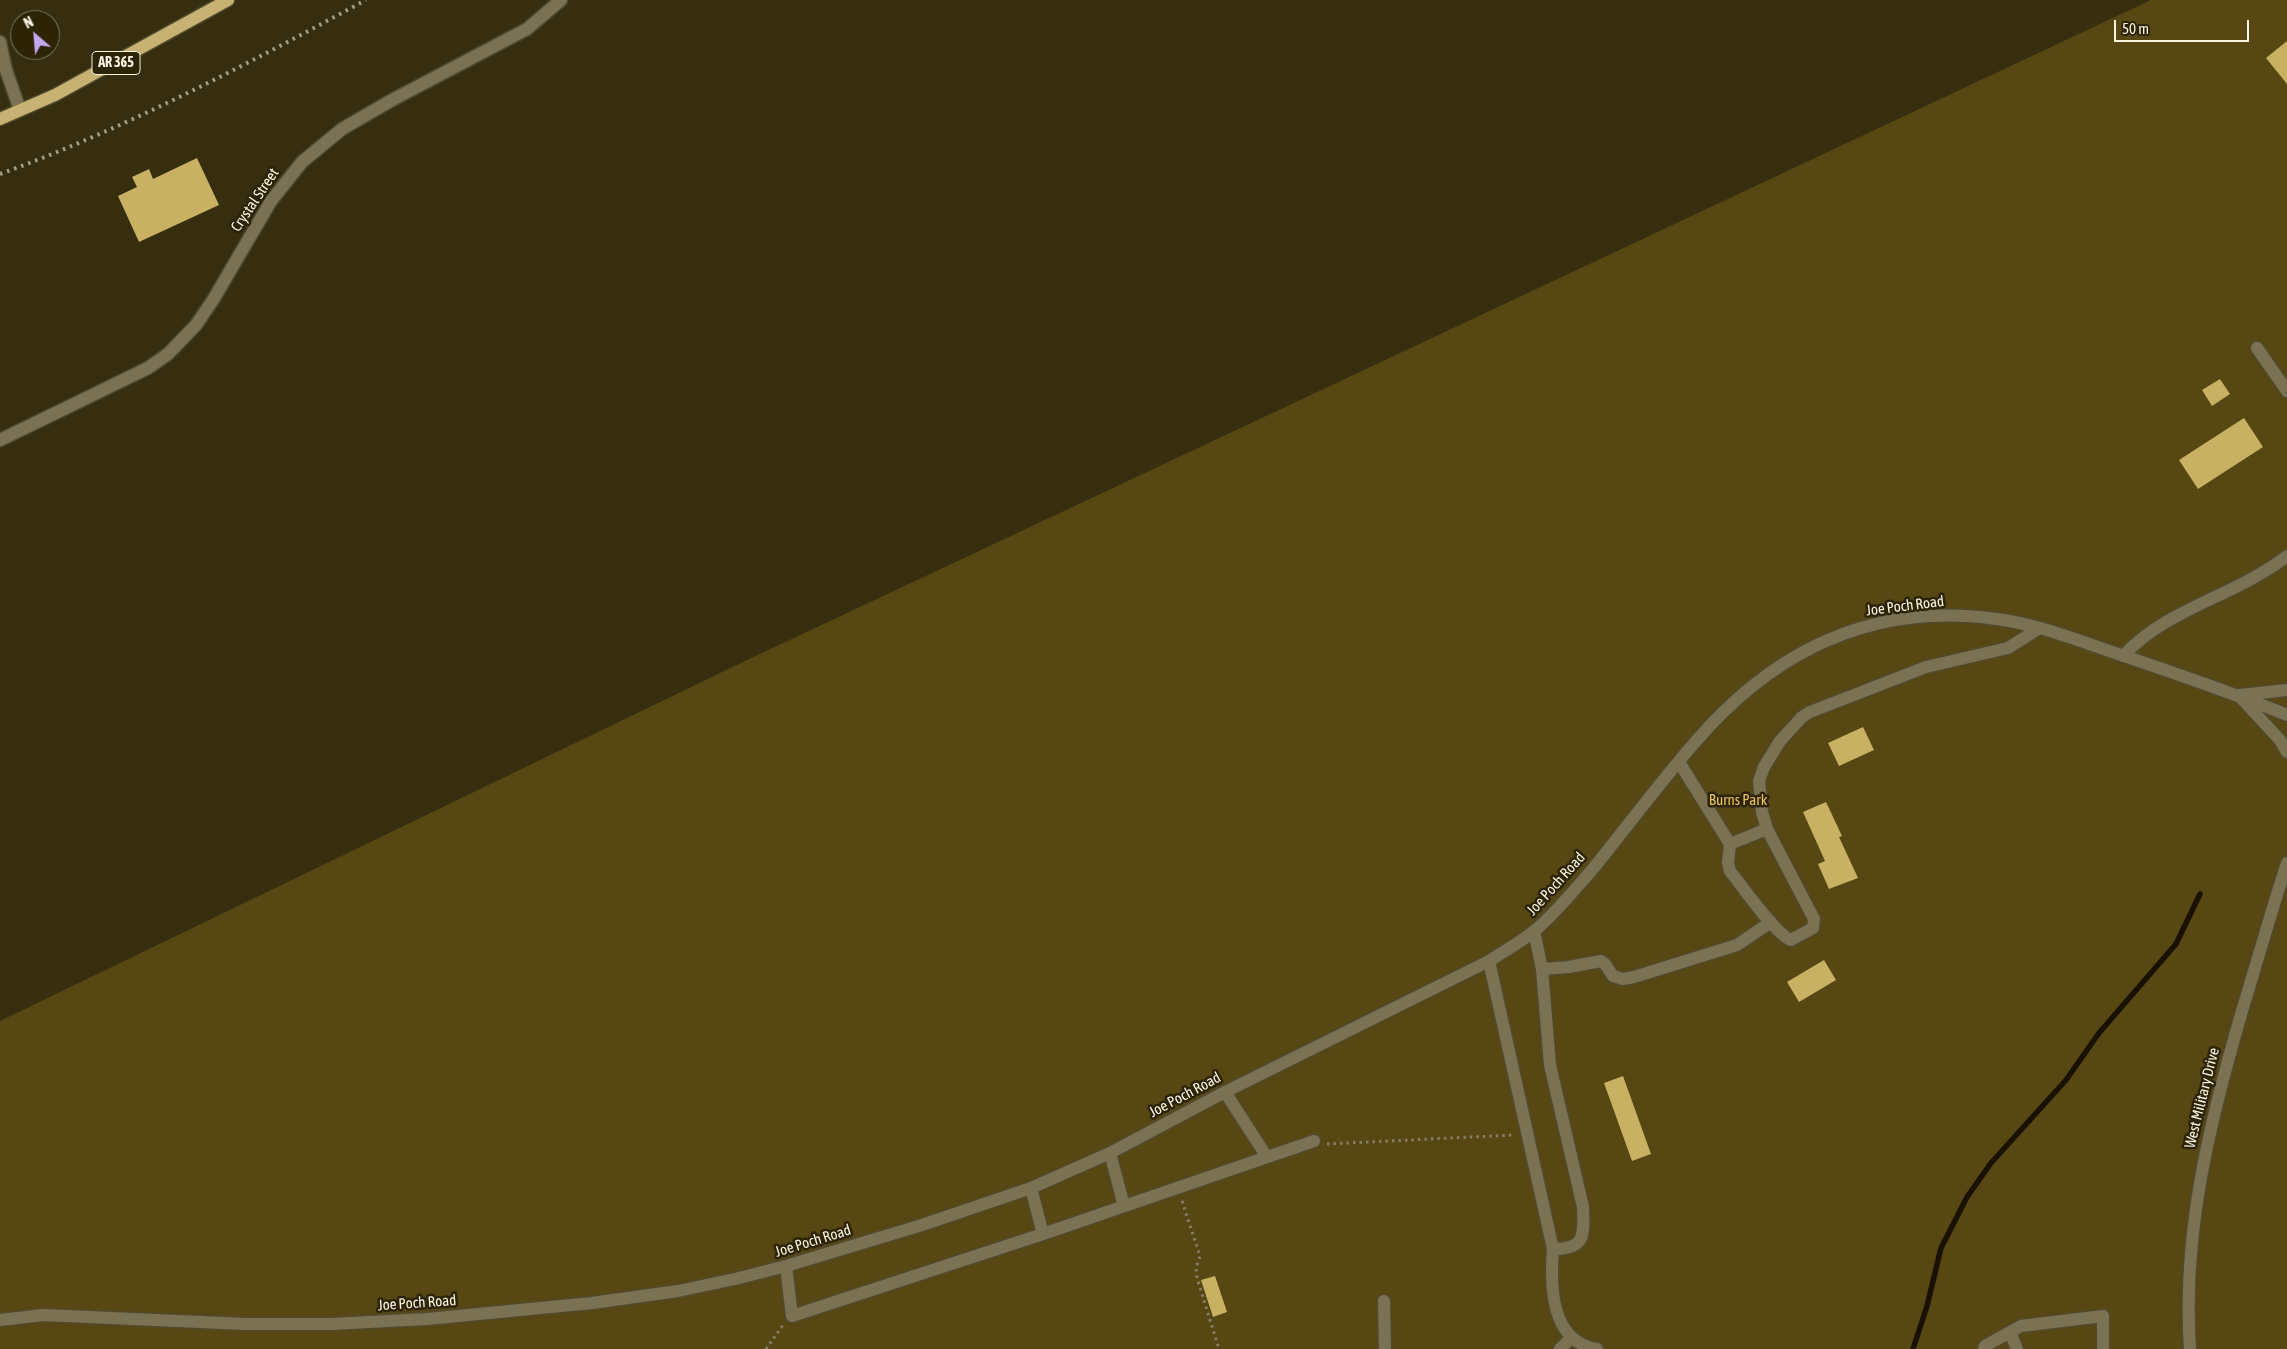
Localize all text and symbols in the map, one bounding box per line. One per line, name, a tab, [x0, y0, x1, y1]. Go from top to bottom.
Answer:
north arrow	[10, 10, 60, 60]
scale bar	[2117, 10, 2252, 42]
text: N	[21, 14, 36, 32]
text: 50 m	[2122, 20, 2149, 37]
road number: AR 365	[92, 52, 140, 74]
street label: Crystal Street	[227, 165, 283, 235]
street label: Joe Poch Road	[1865, 592, 1945, 620]
park label: Burns Park	[1709, 791, 1767, 809]
street label: Joe Poch Road	[1523, 849, 1589, 919]
street label: West Military Drive	[2181, 1046, 2223, 1150]
street label: Joe Poch Road	[1146, 1069, 1224, 1121]
street label: Joe Poch Road	[773, 1221, 853, 1261]
street label: Joe Poch Road	[377, 1291, 457, 1315]

